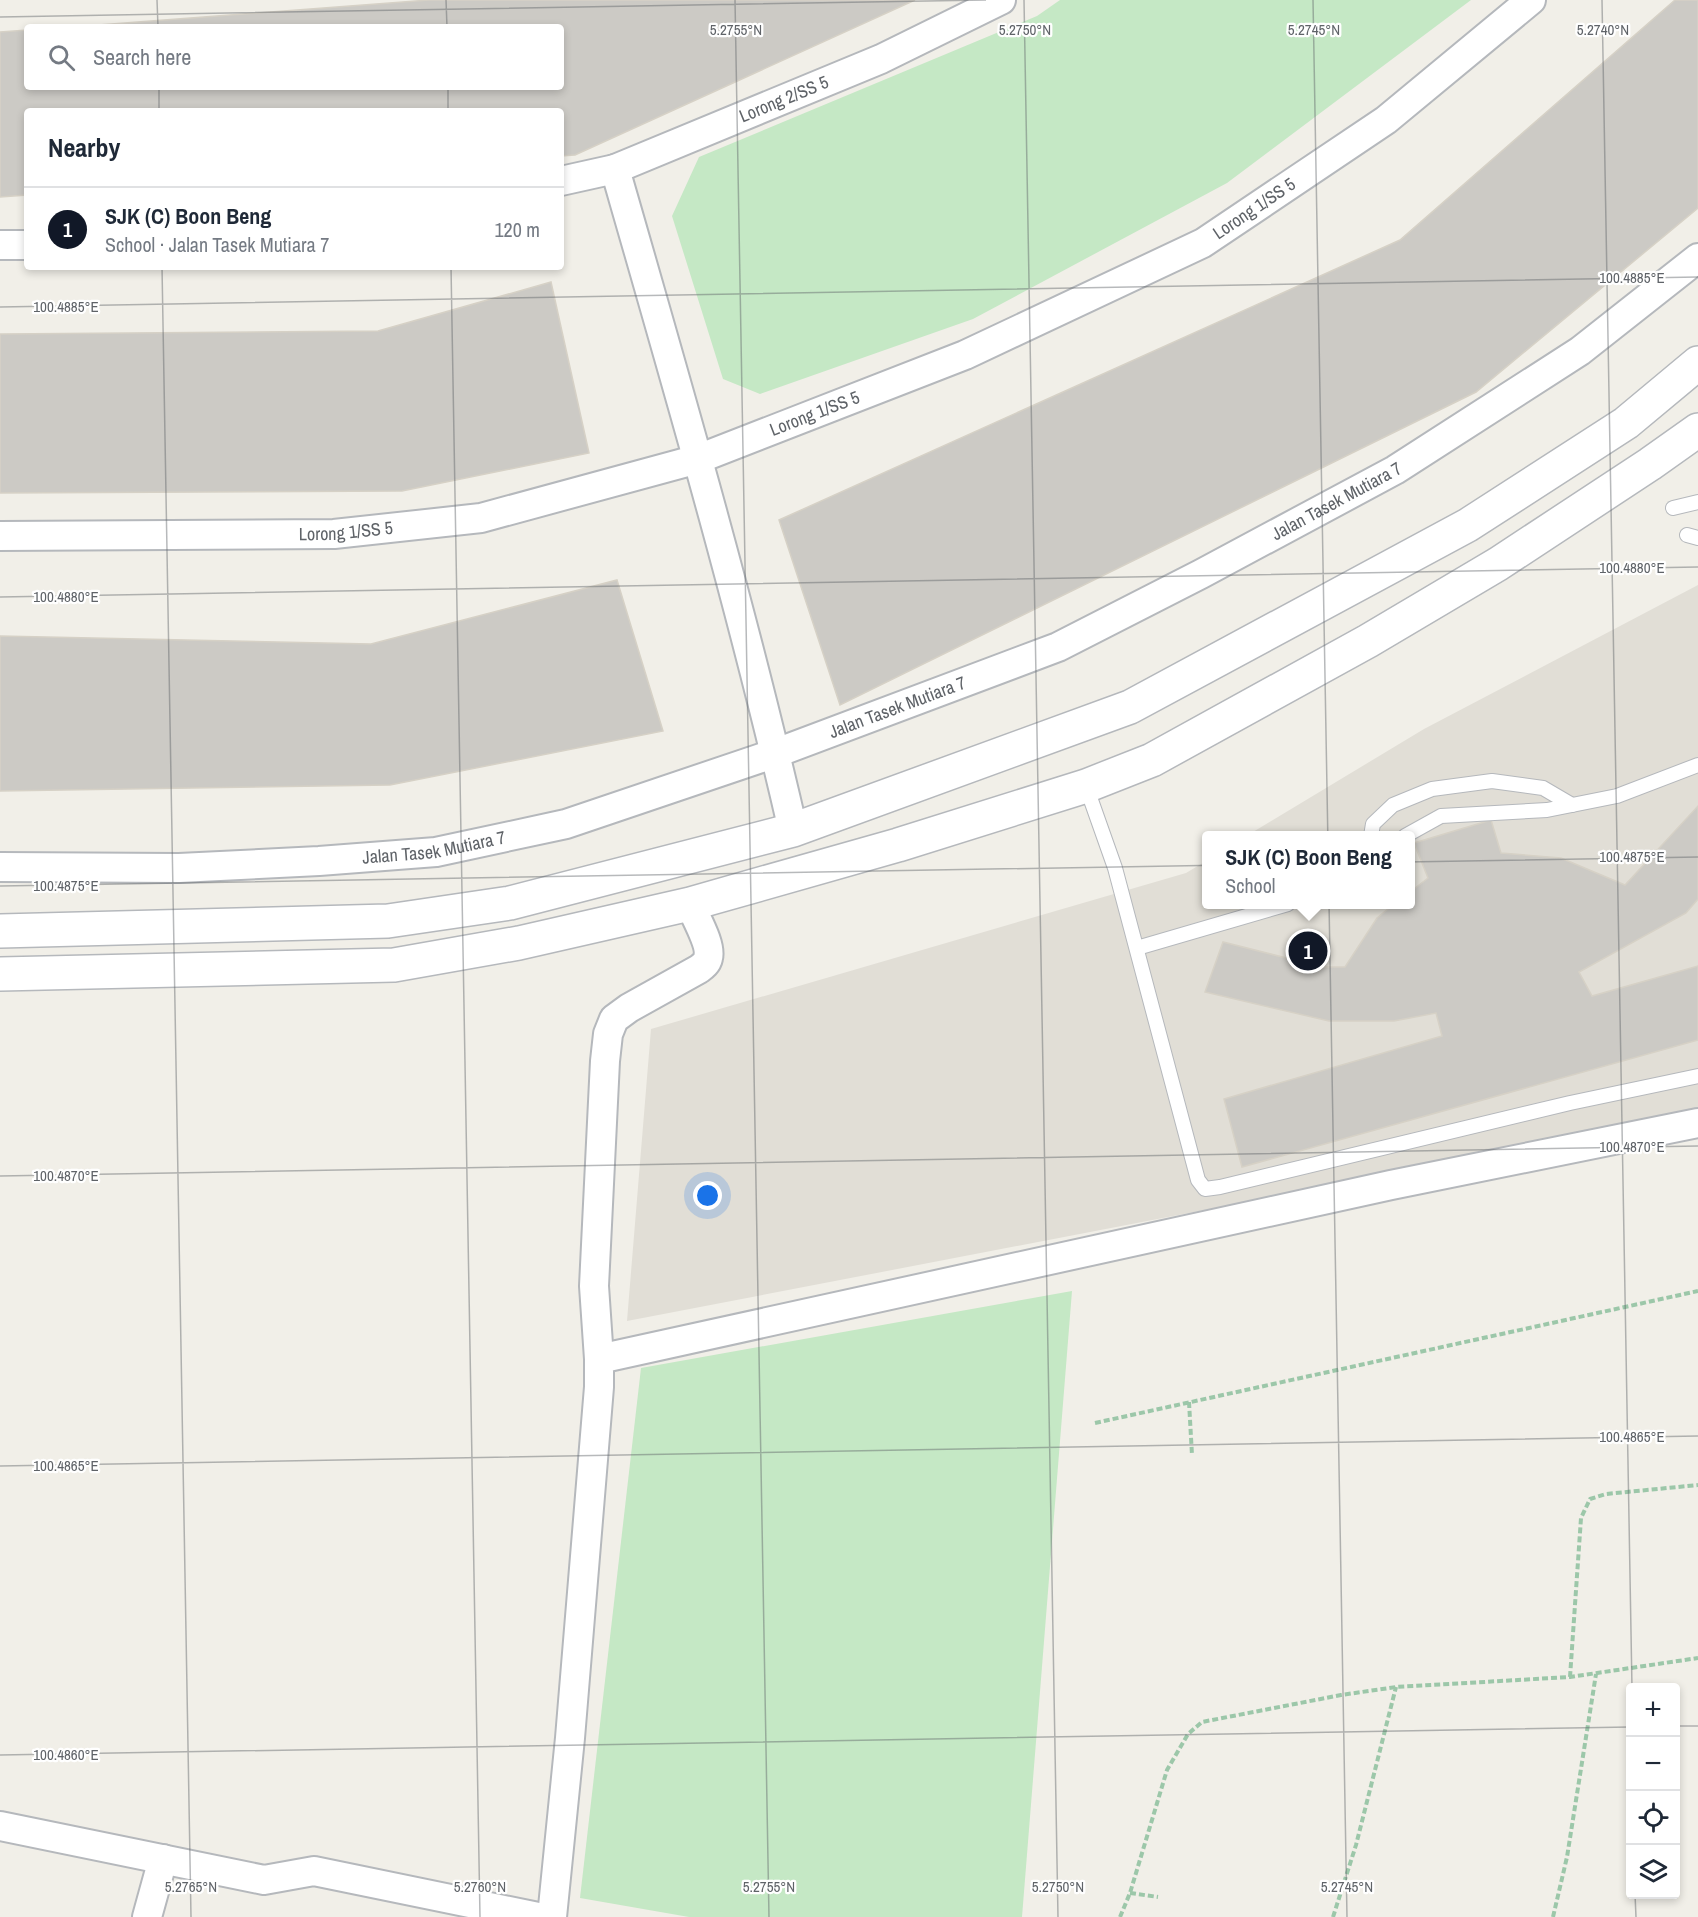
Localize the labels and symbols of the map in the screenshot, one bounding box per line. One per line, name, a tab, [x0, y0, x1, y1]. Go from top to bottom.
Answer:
text: 5.2755°N	[710, 19, 762, 40]
text: 5.2750°N	[999, 19, 1051, 40]
text: 5.2745°N	[1288, 19, 1340, 40]
text: 5.2740°N	[1577, 19, 1629, 40]
street label: Lorong 2/SS 5	[735, 69, 832, 128]
street label: Lorong 1/SS 5	[1208, 171, 1300, 245]
text: 100.4885°E	[1599, 267, 1665, 288]
text: 100.4885°E	[33, 296, 99, 317]
street label: Lorong 1/SS 5	[766, 384, 863, 442]
street label: Jalan Tasek Mutiara 7	[1267, 456, 1407, 546]
street label: Lorong 1/SS 5	[299, 515, 394, 546]
text: 100.4880°E	[1599, 557, 1665, 578]
text: 100.4880°E	[33, 586, 99, 607]
street label: Jalan Tasek Mutiara 7	[825, 670, 969, 744]
street label: Jalan Tasek Mutiara 7	[361, 824, 508, 870]
text: 100.4875°E	[1599, 846, 1665, 867]
text: 100.4875°E	[33, 875, 99, 896]
pin: 1	[1288, 928, 1328, 974]
text: 100.4870°E	[1599, 1136, 1665, 1157]
text: 100.4870°E	[33, 1165, 99, 1186]
your location	[693, 1181, 722, 1210]
text: 100.4865°E	[1599, 1426, 1665, 1447]
text: 100.4865°E	[33, 1455, 99, 1476]
text: 100.4860°E	[33, 1744, 99, 1765]
text: 5.2765°N	[165, 1876, 217, 1897]
text: 5.2760°N	[454, 1876, 506, 1897]
text: 5.2755°N	[743, 1876, 795, 1897]
text: 5.2750°N	[1032, 1876, 1084, 1897]
text: 5.2745°N	[1321, 1876, 1373, 1897]

